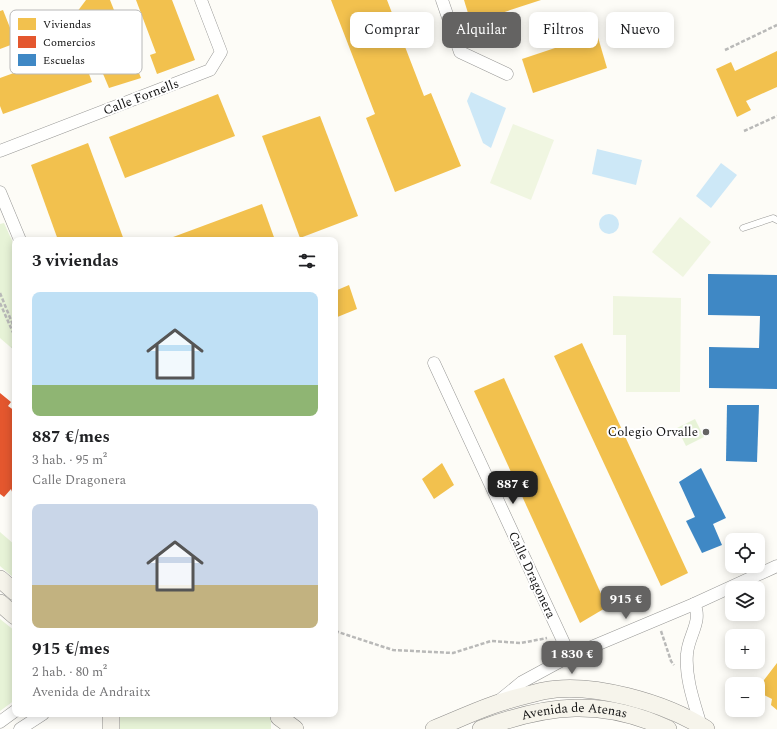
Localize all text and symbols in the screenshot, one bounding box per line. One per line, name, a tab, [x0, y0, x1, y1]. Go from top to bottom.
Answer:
legend	[10, 10, 142, 74]
chip: Comprar	[350, 12, 434, 48]
chip: Alquilar	[442, 12, 521, 48]
chip: Filtros	[529, 12, 598, 48]
chip: Nuevo	[606, 12, 674, 48]
text: Viviendas	[43, 16, 91, 33]
text: Comercios	[43, 34, 95, 51]
text: Escuelas	[43, 52, 85, 69]
street label: Calle Fornells	[100, 73, 182, 121]
text: 3 viviendas	[32, 248, 119, 274]
icon: filters	[296, 250, 318, 272]
icon: home	[139, 318, 211, 390]
place label: Colegio Orvalle	[608, 422, 698, 442]
text: 887 €/mes	[32, 424, 110, 450]
marker: Colegio Orvalle	[701, 427, 711, 437]
text: 3 hab. · 95 m²	[32, 450, 107, 470]
text: Calle Dragonera	[32, 470, 126, 490]
pin: 887 €	[485, 471, 541, 505]
text: 887 €	[497, 474, 529, 494]
street label: Calle Dragonera	[503, 528, 561, 622]
icon: home	[139, 530, 211, 602]
map controls	[725, 533, 765, 717]
button: locate	[725, 533, 765, 573]
button: layers	[725, 581, 765, 621]
pin: 915 €	[598, 586, 654, 620]
text: 915 €	[610, 589, 642, 609]
button: +	[725, 629, 765, 669]
text: 915 €/mes	[32, 636, 110, 662]
pin: 1 830 €	[535, 641, 609, 675]
text: 1 830 €	[551, 644, 593, 664]
text: 2 hab. · 80 m²	[32, 662, 107, 682]
button: −	[725, 677, 765, 717]
text: Avenida de Andraitx	[32, 682, 150, 702]
street label: Avenida de Atenas	[519, 698, 630, 726]

